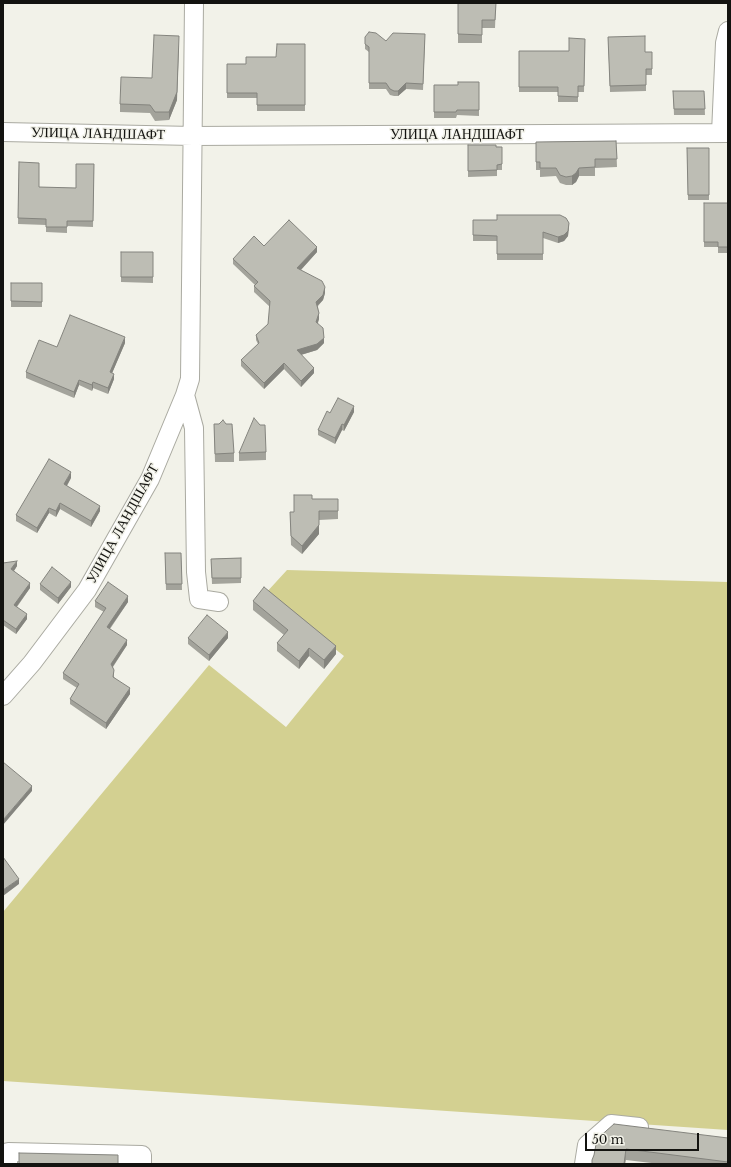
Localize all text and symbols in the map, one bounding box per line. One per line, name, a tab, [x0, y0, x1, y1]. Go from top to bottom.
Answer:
street label: УЛИЦА ЛАНДШАФТ	[31, 124, 165, 144]
street label: УЛИЦА ЛАНДШАФТ	[390, 127, 524, 143]
street label: УЛИЦА ЛАНДШАФТ	[83, 461, 163, 587]
scale bar	[587, 1125, 701, 1151]
text: 50 m	[592, 1132, 624, 1147]

